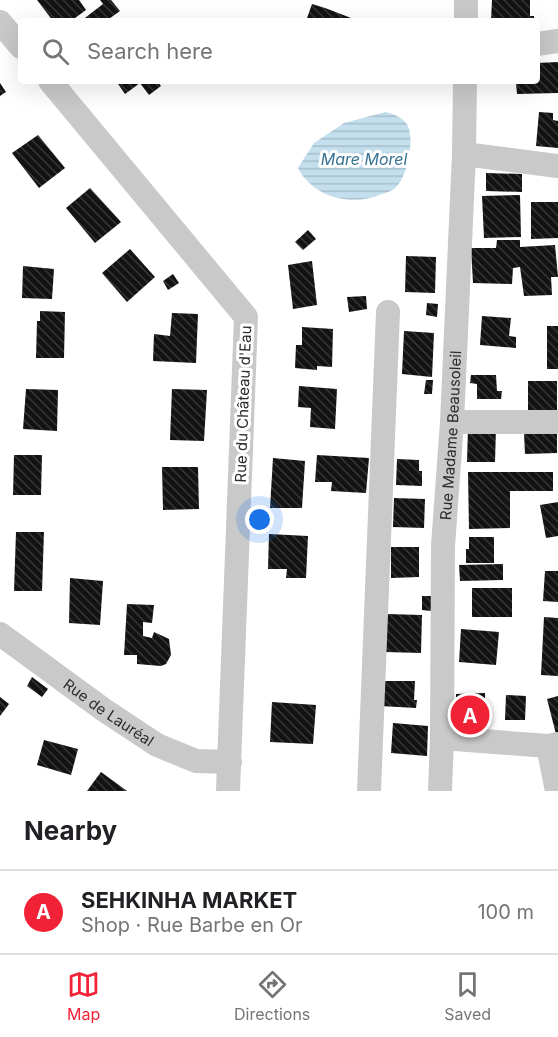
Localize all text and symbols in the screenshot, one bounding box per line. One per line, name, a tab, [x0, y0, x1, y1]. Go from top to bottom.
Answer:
search box	[18, 18, 540, 84]
icon: search	[39, 35, 72, 68]
text: Search here	[87, 38, 213, 64]
water label: Mare Morel	[321, 149, 407, 169]
street label: Rue du Château d'Eau	[231, 325, 255, 483]
street label: Rue Madame Beausoleil	[435, 350, 465, 521]
your location	[245, 505, 274, 534]
street label: Rue de Lauréal	[60, 674, 158, 750]
pin: A	[450, 692, 490, 738]
text: Nearby	[24, 815, 117, 846]
text: SEHKINHA MARKET	[81, 887, 297, 913]
text: A	[36, 900, 51, 924]
text: 100 m	[477, 900, 534, 924]
text: Shop · Rue Barbe en Or	[81, 913, 303, 937]
tab: Map	[67, 968, 100, 1024]
tab: Directions	[234, 968, 310, 1024]
tab: Saved	[444, 968, 491, 1024]

